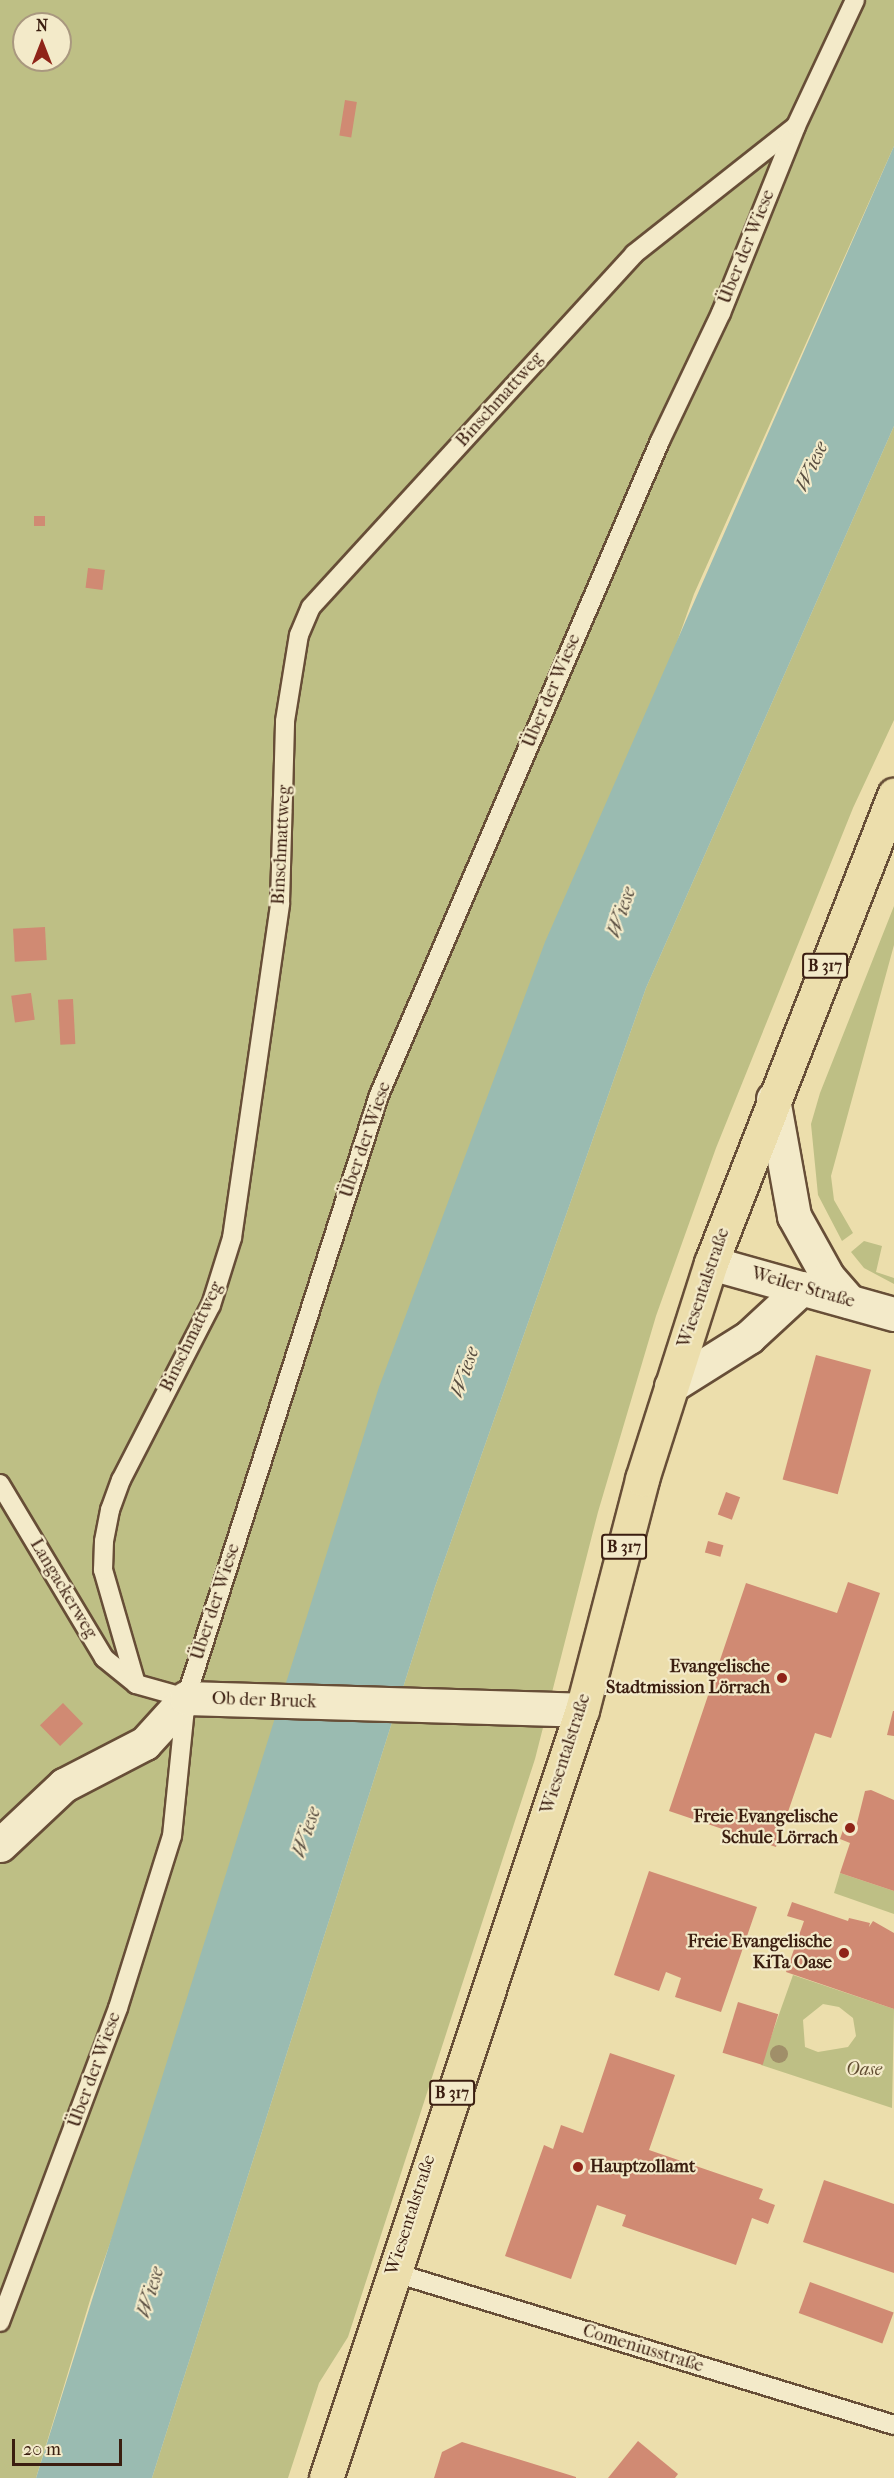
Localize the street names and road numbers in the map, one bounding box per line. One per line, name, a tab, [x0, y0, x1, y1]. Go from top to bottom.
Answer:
street label: Über der Wiese	[714, 187, 780, 307]
street label: Binschmattweg	[452, 348, 548, 452]
street label: Über der Wiese	[518, 631, 586, 751]
street label: Binschmattweg	[268, 785, 296, 905]
road number: B 317	[801, 953, 849, 979]
street label: Über der Wiese	[336, 1079, 396, 1201]
street label: Wiesentalstraße	[673, 1225, 735, 1351]
street label: Weiler Straße	[749, 1263, 857, 1313]
street label: Binschmattweg	[156, 1278, 228, 1396]
road number: B 317	[600, 1534, 648, 1560]
street label: Langackerweg	[25, 1535, 101, 1643]
street label: Über der Wiese	[187, 1541, 245, 1663]
street label: Ob der Bruck	[211, 1688, 317, 1714]
street label: Wiesentalstraße	[536, 1691, 596, 1817]
street label: Über der Wiese	[64, 2009, 126, 2131]
road number: B 317	[428, 2080, 476, 2106]
street label: Wiesentalstraße	[381, 2152, 441, 2278]
street label: Comeniusstraße	[580, 2320, 706, 2378]

